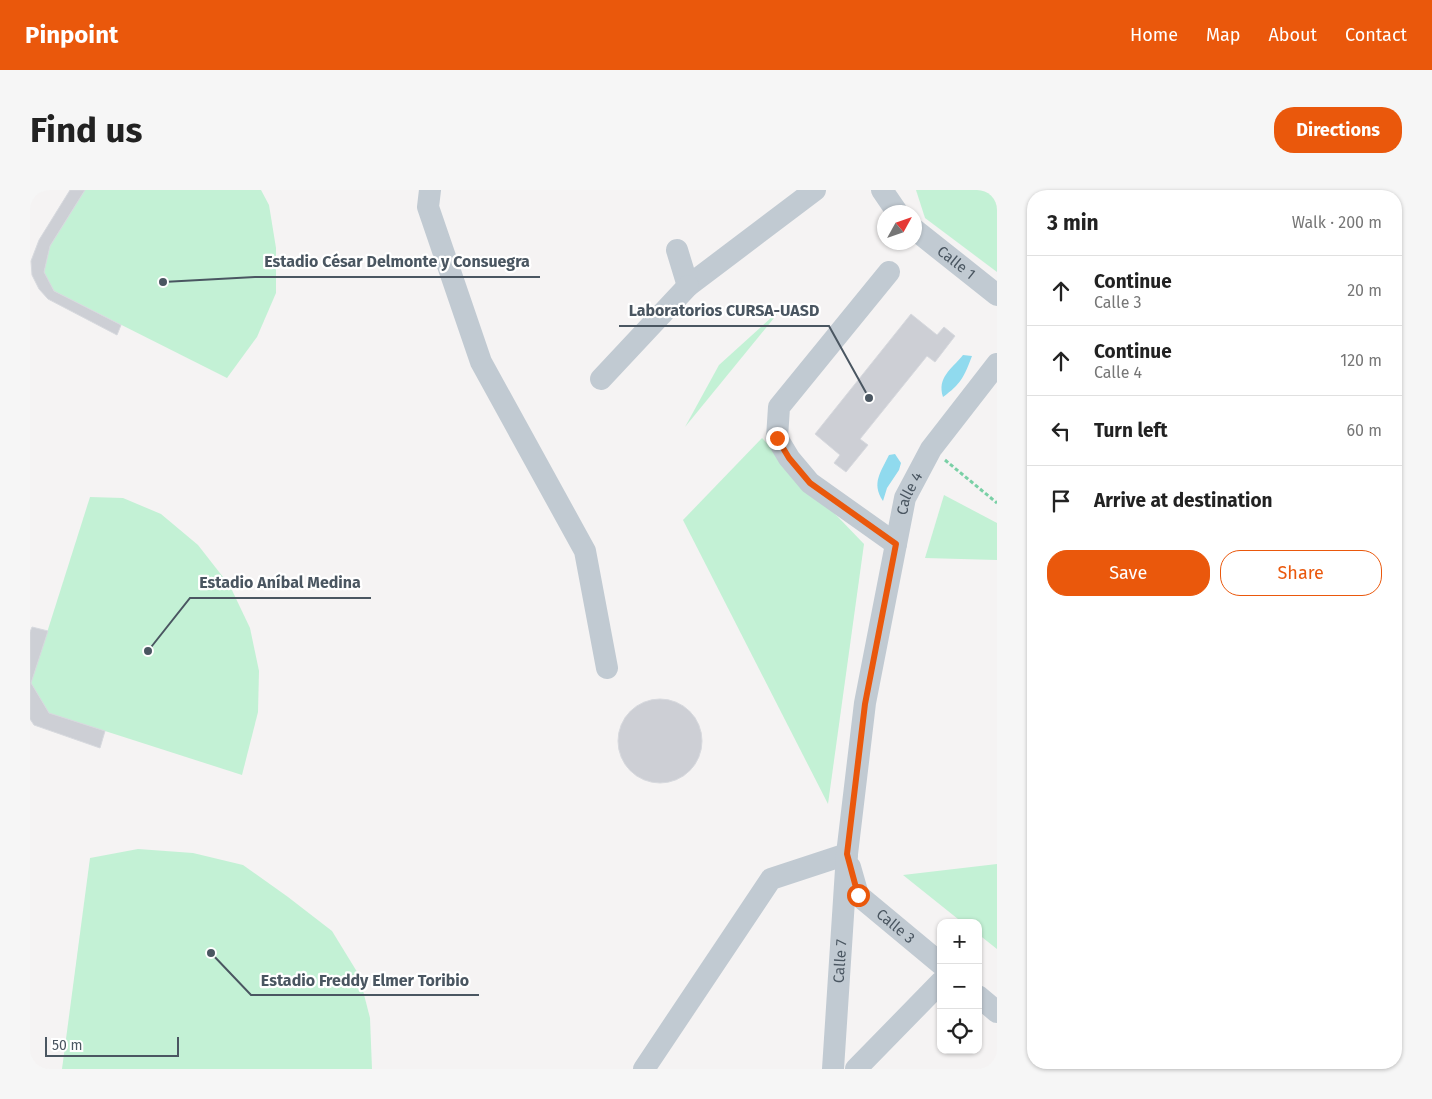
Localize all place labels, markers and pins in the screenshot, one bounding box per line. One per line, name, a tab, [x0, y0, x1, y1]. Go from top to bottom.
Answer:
callout: Estadio César Delmonte y Consuegra	[255, 246, 540, 277]
callout: Laboratorios CURSA-UASD	[619, 295, 829, 326]
callout: Estadio Aníbal Medina	[190, 567, 371, 598]
callout: Estadio Freddy Elmer Toribio	[251, 964, 479, 995]

